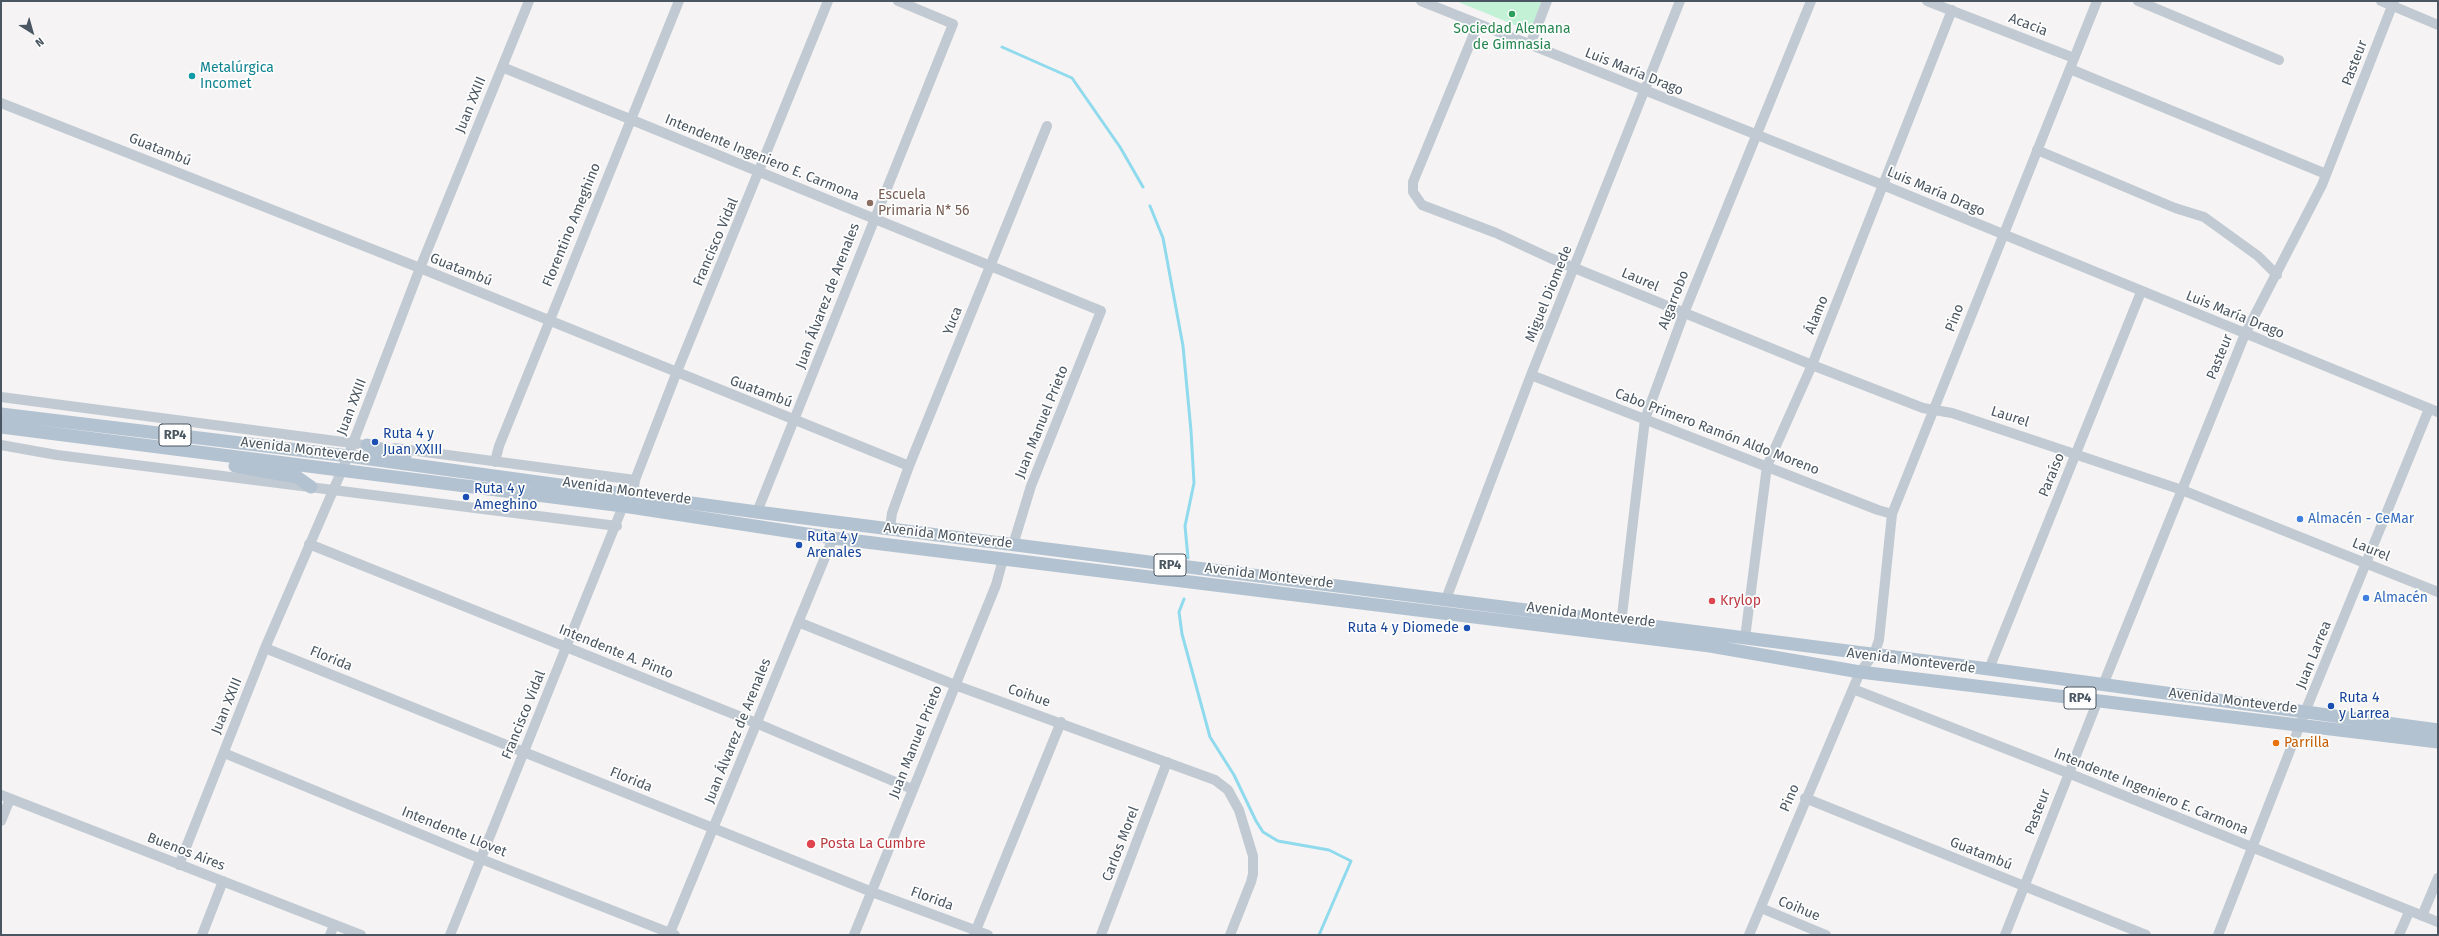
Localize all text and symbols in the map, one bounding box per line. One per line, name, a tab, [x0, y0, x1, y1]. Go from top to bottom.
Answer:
marker: Sociedad Alemana de Gimnasia	[1507, 9, 1517, 19]
street label: Acacia	[2006, 10, 2050, 40]
north arrow	[12, 12, 52, 52]
place label: Sociedad Alemana de Gimnasia	[1453, 21, 1571, 54]
text: N	[33, 35, 46, 49]
street label: Pasteur	[2339, 38, 2371, 88]
street label: Luis María Drago	[1582, 45, 1686, 99]
place label: Metalúrgica Incomet	[200, 60, 274, 92]
marker: Metalúrgica Incomet	[187, 71, 197, 81]
street label: Juan XXIII	[452, 74, 490, 136]
street label: Intendente Ingeniero E. Carmona	[662, 111, 862, 205]
street label: Guatambú	[126, 130, 194, 170]
street label: Florentino Ameghino	[539, 161, 605, 289]
street label: Luis María Drago	[1884, 164, 1988, 220]
place label: Escuela Primaria N* 56	[878, 187, 969, 220]
street label: Francisco Vidal	[690, 195, 742, 289]
marker: Escuela Primaria N* 56	[865, 198, 875, 208]
street label: Juan Álvarez de Arenales	[792, 221, 864, 371]
street label: Miguel Diomede	[1522, 243, 1576, 345]
street label: Guatambú	[427, 250, 495, 290]
street label: Laurel	[1619, 265, 1661, 295]
street label: Algarrobo	[1655, 268, 1693, 332]
street label: Luis María Drago	[2183, 288, 2287, 342]
street label: Álamo	[1802, 293, 1832, 337]
street label: Pino	[1942, 302, 1968, 334]
street label: Yuca	[940, 304, 966, 338]
street label: Pasteur	[2203, 332, 2237, 382]
street label: Juan Manuel Prieto	[1012, 363, 1072, 481]
street label: Guatambú	[727, 372, 795, 412]
street label: Juan XXIII	[334, 376, 370, 438]
street label: Cabo Primero Ramón Aldo Moreno	[1612, 385, 1822, 479]
street label: Laurel	[1989, 403, 2031, 431]
road number: RP4	[159, 424, 191, 446]
place label: Ruta 4 y Juan XXIII	[383, 426, 442, 458]
street label: Avenida Monteverde	[240, 434, 370, 466]
marker: Ruta 4 y Juan XXIII	[370, 437, 380, 447]
street label: Paraíso	[2036, 450, 2068, 500]
street label: Avenida Monteverde	[562, 474, 692, 508]
place label: Ruta 4 y Ameghino	[474, 481, 537, 514]
marker: Ruta 4 y Ameghino	[461, 492, 471, 502]
place label: Almacén - CeMar	[2308, 511, 2414, 527]
marker: Almacén - CeMar	[2295, 514, 2305, 524]
street label: Avenida Monteverde	[883, 520, 1013, 552]
place label: Ruta 4 y Arenales	[807, 529, 862, 562]
street label: Laurel	[2350, 535, 2392, 565]
marker: Ruta 4 y Arenales	[794, 540, 804, 550]
road number: RP4	[1154, 554, 1186, 576]
street label: Avenida Monteverde	[1204, 560, 1334, 592]
place label: Almacén	[2374, 590, 2428, 606]
place label: Krylop	[1720, 593, 1761, 609]
marker: Almacén	[2361, 593, 2371, 603]
marker: Krylop	[1707, 596, 1717, 606]
street label: Avenida Monteverde	[1526, 599, 1656, 631]
street label: Juan Larrea	[2293, 619, 2335, 691]
place label: Ruta 4 y Diomede	[1348, 620, 1459, 636]
street label: Intendente A. Pinto	[556, 621, 676, 683]
marker: Ruta 4 y Diomede	[1462, 623, 1472, 633]
street label: Florida	[307, 643, 355, 675]
street label: Avenida Monteverde	[1846, 645, 1976, 677]
street label: Juan Álvarez de Arenales	[701, 656, 775, 806]
street label: Francisco Vidal	[499, 668, 549, 762]
street label: Juan XXIII	[208, 675, 246, 737]
street label: Coihue	[1006, 681, 1052, 711]
street label: Juan Manuel Prieto	[886, 683, 946, 801]
street label: Avenida Monteverde	[2168, 685, 2298, 717]
road number: RP4	[2064, 687, 2096, 709]
place label: Ruta 4 y Larrea	[2339, 690, 2390, 722]
marker: Ruta 4 y Larrea	[2326, 701, 2336, 711]
place label: Parrilla	[2284, 735, 2329, 751]
marker: Parrilla	[2271, 738, 2281, 748]
street label: Intendente Ingeniero E. Carmona	[2051, 745, 2251, 839]
street label: Florida	[607, 764, 655, 796]
street label: Pino	[1777, 782, 1803, 814]
street label: Pasteur	[2022, 787, 2054, 837]
street label: Intendente Llovet	[399, 803, 509, 861]
street label: Carlos Morel	[1099, 804, 1143, 884]
street label: Buenos Aires	[145, 829, 227, 875]
street label: Guatambú	[1947, 834, 2015, 874]
place label: Posta La Cumbre	[820, 836, 926, 852]
marker: Posta La Cumbre	[805, 838, 817, 850]
street label: Florida	[908, 884, 956, 914]
street label: Coihue	[1776, 893, 1822, 925]

